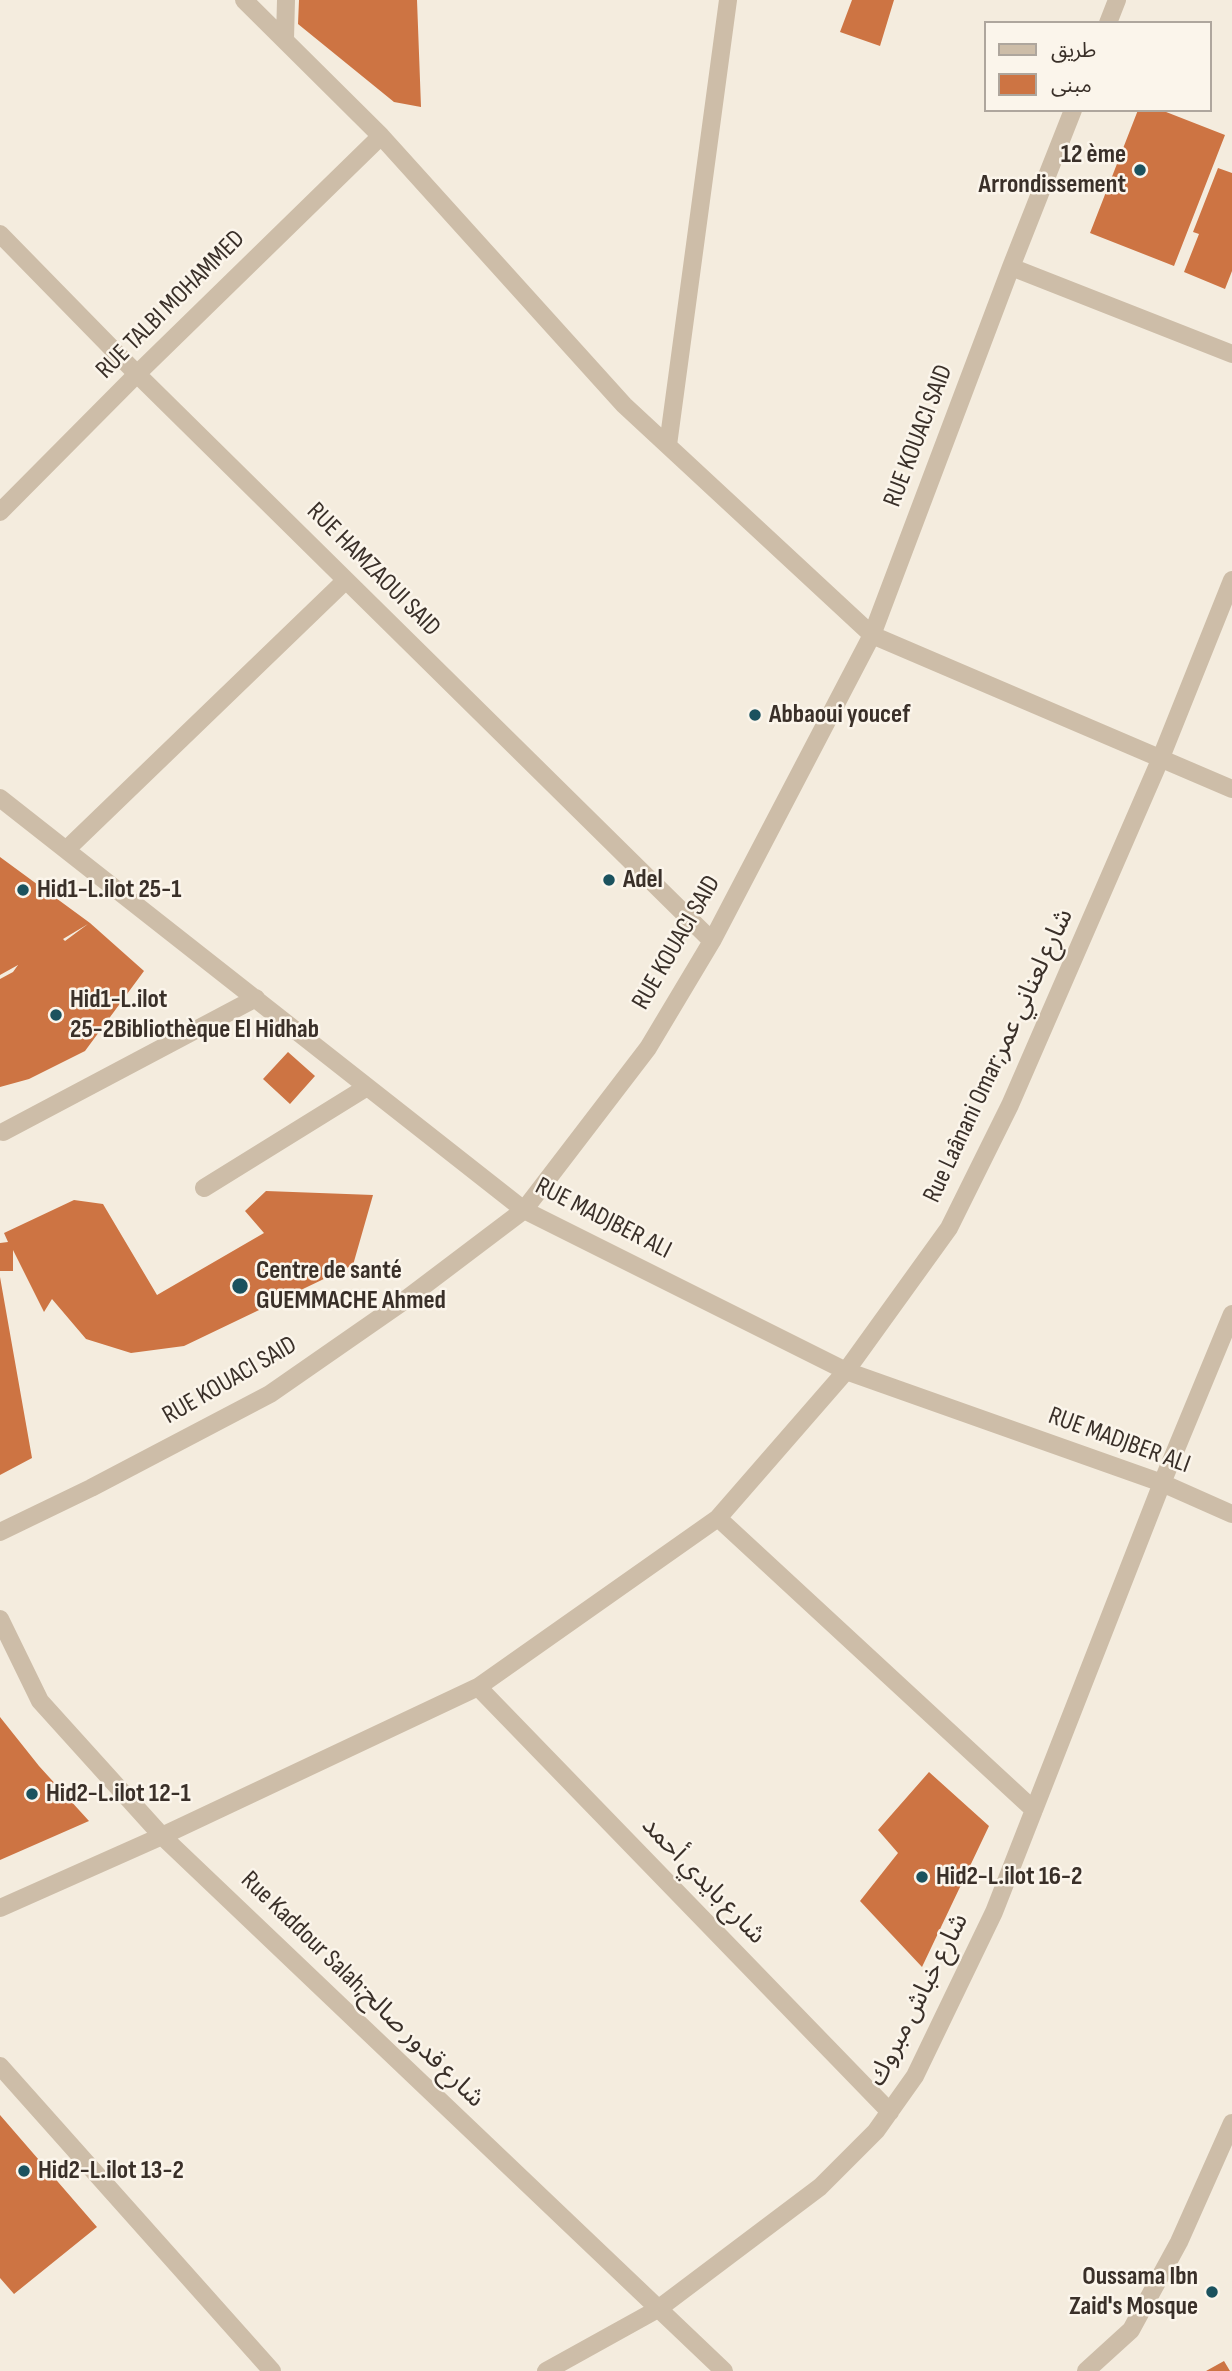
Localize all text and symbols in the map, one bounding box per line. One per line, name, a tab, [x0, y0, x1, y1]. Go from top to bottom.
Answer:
legend	[984, 21, 1211, 112]
text: طريق	[1051, 38, 1096, 63]
text: مبنى	[1051, 73, 1092, 98]
place label: 12 ème Arrondissement	[979, 139, 1126, 200]
marker: 12 ème Arrondissement	[1132, 162, 1148, 178]
street label: RUE TALBI MOHAMMED	[90, 224, 252, 386]
street label: RUE KOUACI SAID	[878, 361, 960, 511]
street label: RUE HAMZAOUI SAID	[300, 497, 446, 643]
place label: Abbaoui youcef	[769, 699, 910, 731]
marker: Abbaoui youcef	[747, 707, 763, 723]
place label: Adel	[623, 864, 663, 896]
street label: RUE KOUACI SAID	[626, 870, 728, 1016]
marker: Adel	[601, 872, 617, 888]
place label: Hid1-L.ilot 25-1	[37, 874, 181, 906]
marker: Hid1-L.ilot 25-1	[15, 882, 31, 898]
street label: Rue Laânani Omar;شارع لعناني عمر	[917, 904, 1081, 1208]
place label: Hid1-L.ilot 25-2Bibliothèque El Hidhab	[70, 984, 319, 1046]
marker: Hid1-L.ilot 25-2Bibliothèque El Hidhab	[48, 1007, 64, 1023]
street label: RUE MADJBER ALI	[530, 1171, 676, 1267]
place label: Centre de santé GUEMMACHE Ahmed	[256, 1255, 446, 1316]
marker: Centre de santé GUEMMACHE Ahmed	[230, 1276, 250, 1296]
street label: RUE KOUACI SAID	[157, 1330, 303, 1432]
street label: RUE MADJBER ALI	[1044, 1401, 1194, 1481]
place label: Hid2-L.ilot 12-1	[46, 1778, 191, 1810]
marker: Hid2-L.ilot 12-1	[24, 1786, 40, 1802]
street label: شارع بايدي أحمد	[634, 1811, 772, 1951]
place label: Hid2-L.ilot 16-2	[936, 1861, 1082, 1893]
street label: Rue Kaddour Salah;شارع قدور صالح	[234, 1865, 490, 2115]
marker: Hid2-L.ilot 16-2	[914, 1869, 930, 1885]
street label: شارع خباش مبروك	[862, 1908, 976, 2092]
place label: Hid2-L.ilot 13-2	[38, 2155, 184, 2187]
marker: Hid2-L.ilot 13-2	[16, 2163, 32, 2179]
place label: Oussama Ibn Zaid's Mosque	[1069, 2261, 1198, 2322]
marker: Oussama Ibn Zaid's Mosque	[1204, 2284, 1220, 2300]

